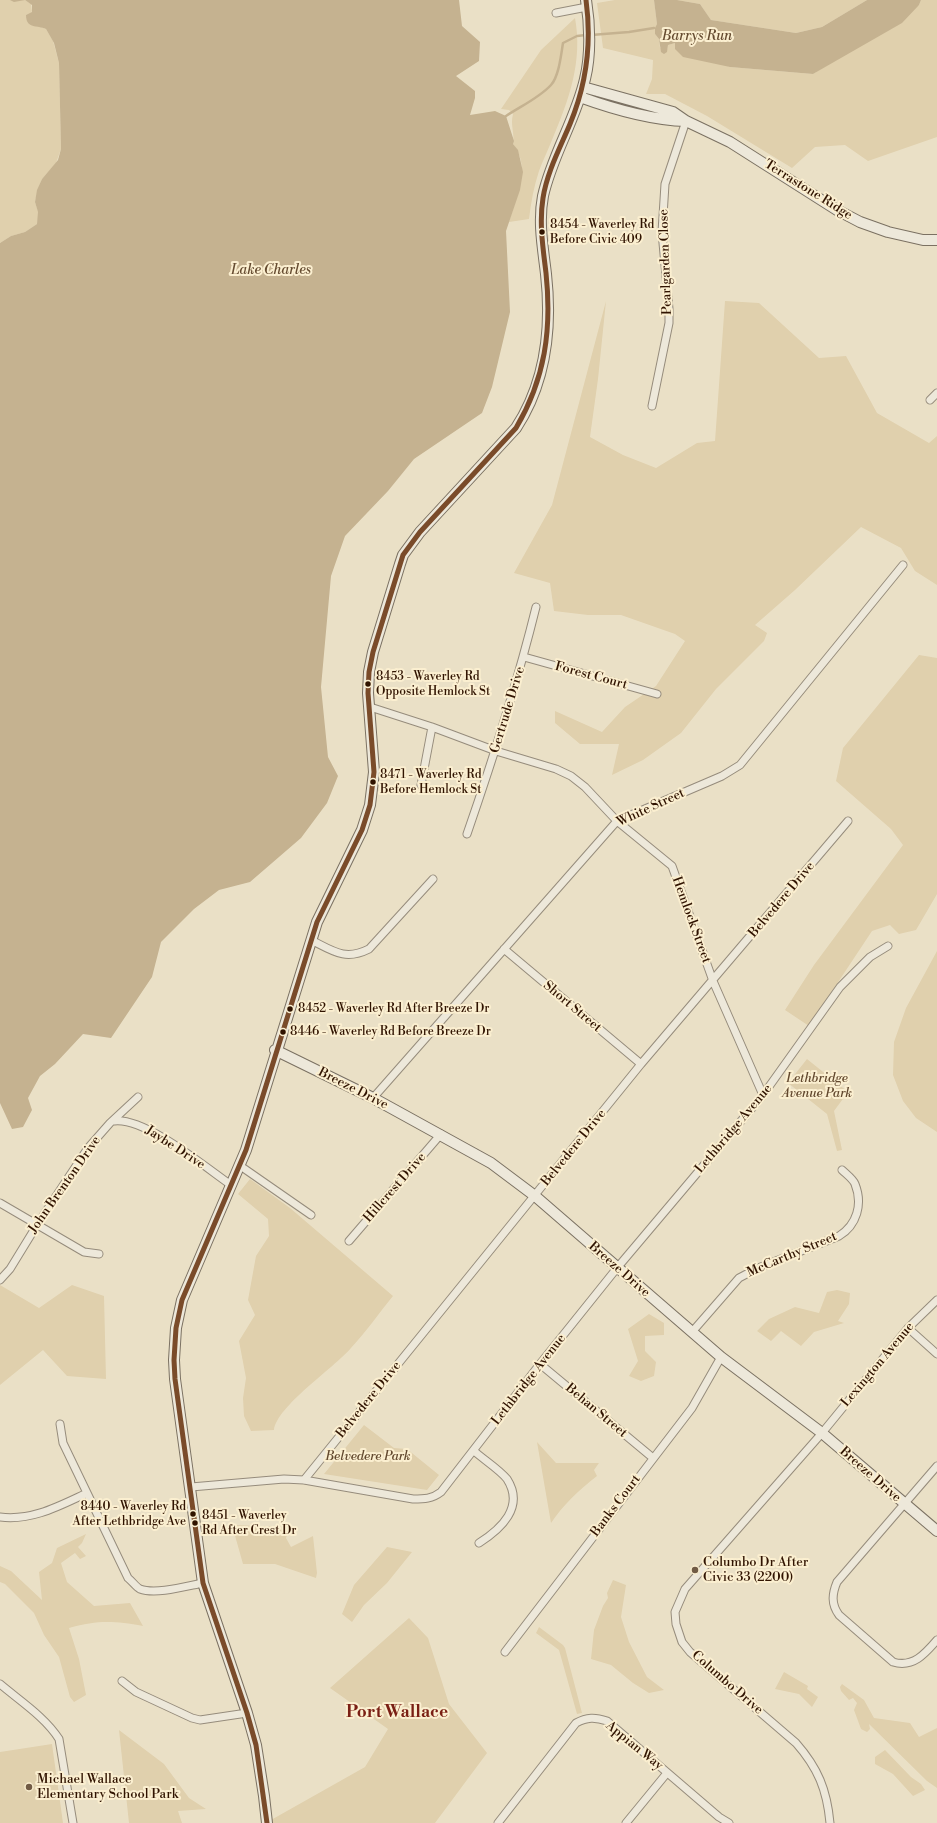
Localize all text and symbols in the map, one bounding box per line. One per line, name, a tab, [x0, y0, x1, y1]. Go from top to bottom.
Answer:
water label: Barrys Run	[662, 29, 732, 45]
street label: Terrastone Ridge	[761, 157, 855, 223]
street label: Pearlgarden Close	[656, 209, 676, 315]
place label: 8454 - Waverley Rd Before Civic 409	[550, 218, 654, 246]
marker: 8454 - Waverley Rd Before Civic 409	[537, 227, 547, 237]
water label: Lake Charles	[231, 263, 311, 279]
street label: Forest Court	[553, 659, 629, 693]
street label: Gertrude Drive	[487, 665, 529, 755]
place label: 8453 - Waverley Rd Opposite Hemlock St	[376, 670, 490, 698]
marker: 8453 - Waverley Rd Opposite Hemlock St	[363, 679, 373, 689]
place label: 8471 - Waverley Rd Before Hemlock St	[380, 768, 481, 796]
marker: 8471 - Waverley Rd Before Hemlock St	[368, 777, 378, 787]
street label: White Street	[615, 786, 687, 830]
street label: Belvedere Drive	[746, 859, 818, 941]
street label: Hemlock Street	[668, 875, 714, 965]
street label: Short Street	[540, 978, 604, 1036]
place label: 8452 - Waverley Rd After Breeze Dr	[298, 1002, 490, 1016]
marker: 8452 - Waverley Rd After Breeze Dr	[285, 1004, 295, 1014]
place label: 8446 - Waverley Rd Before Breeze Dr	[290, 1025, 491, 1039]
marker: 8446 - Waverley Rd Before Breeze Dr	[278, 1027, 288, 1037]
street label: Breeze Drive	[315, 1065, 391, 1113]
park label: Lethbridge Avenue Park	[782, 1071, 852, 1102]
street label: Lethbridge Avenue	[692, 1081, 776, 1177]
street label: Belvedere Drive	[538, 1106, 610, 1190]
street label: Jaybe Drive	[142, 1123, 208, 1173]
street label: John Brenton Drive	[26, 1133, 104, 1237]
street label: Hillcrest Drive	[361, 1150, 429, 1226]
street label: McCarthy Street	[745, 1229, 839, 1281]
street label: Breeze Drive	[585, 1239, 653, 1301]
street label: Lexington Avenue	[838, 1320, 918, 1410]
street label: Lethbridge Avenue	[489, 1331, 569, 1429]
street label: Belvedere Drive	[333, 1358, 405, 1442]
street label: Behan Street	[562, 1381, 630, 1441]
street label: Breeze Drive	[836, 1444, 904, 1506]
park label: Belvedere Park	[325, 1449, 411, 1465]
street label: Banks Court	[588, 1472, 644, 1540]
place label: 8440 - Waverley Rd After Lethbridge Ave	[72, 1500, 186, 1528]
marker: 8440 - Waverley Rd After Lethbridge Ave	[188, 1509, 198, 1519]
place label: 8451 - Waverley Rd After Crest Dr	[202, 1509, 296, 1537]
marker: 8451 - Waverley Rd After Crest Dr	[190, 1518, 200, 1528]
place label: Columbo Dr After Civic 33 (2200)	[703, 1555, 808, 1586]
marker: Columbo Dr After Civic 33 (2200)	[690, 1565, 700, 1575]
street label: Columbo Drive	[688, 1648, 766, 1718]
district label: Port Wallace	[346, 1703, 448, 1723]
street label: Appian Way	[602, 1718, 666, 1774]
place label: Michael Wallace Elementary School Park	[37, 1772, 178, 1803]
marker: Michael Wallace Elementary School Park	[24, 1782, 34, 1792]

